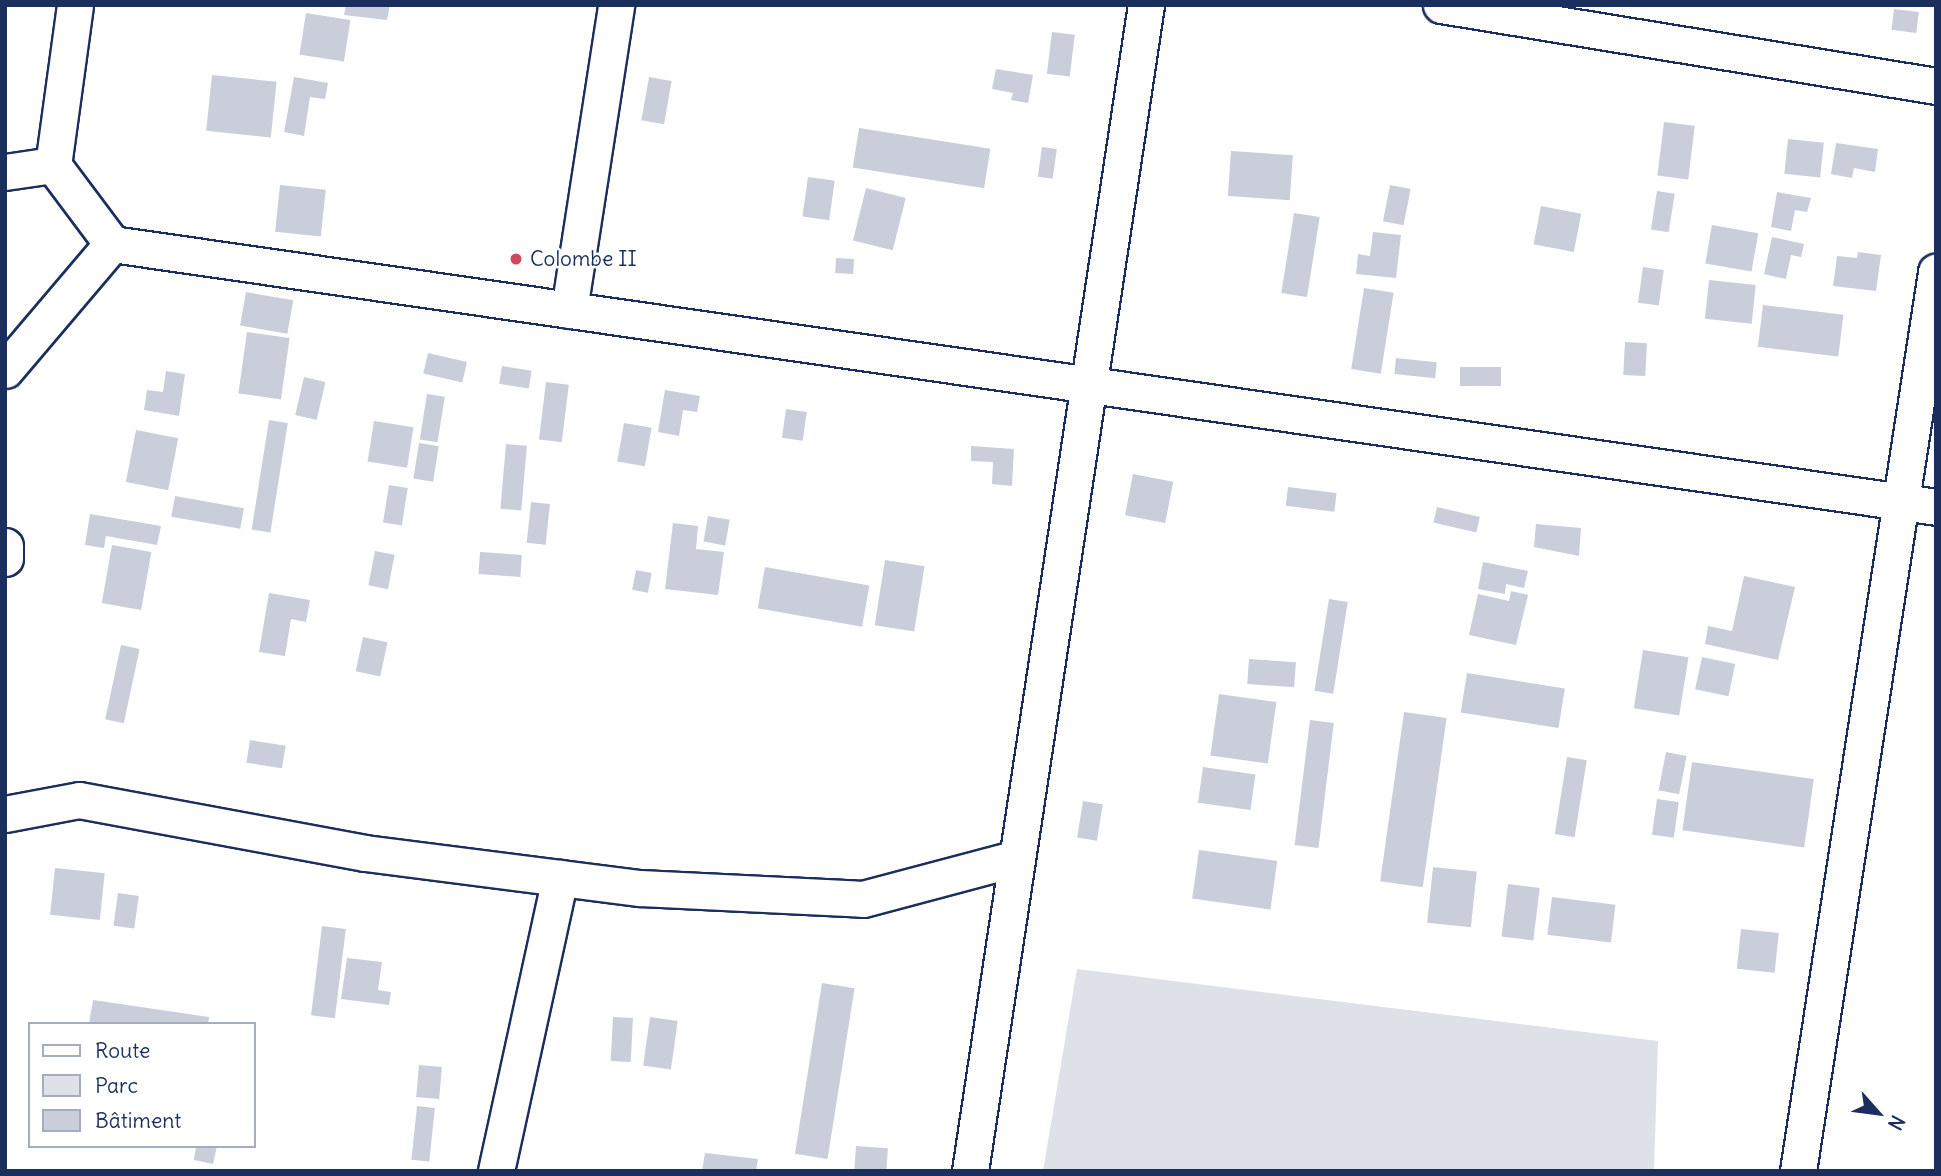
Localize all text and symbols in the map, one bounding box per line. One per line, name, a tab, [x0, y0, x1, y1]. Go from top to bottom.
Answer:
place label: Colombe II	[530, 246, 637, 272]
marker: Colombe II	[508, 251, 524, 267]
legend	[28, 1022, 256, 1148]
text: Route	[95, 1037, 150, 1064]
text: Parc	[95, 1072, 138, 1099]
north arrow	[1843, 1078, 1913, 1148]
text: Bâtiment	[95, 1107, 181, 1134]
text: N	[1883, 1111, 1910, 1134]

